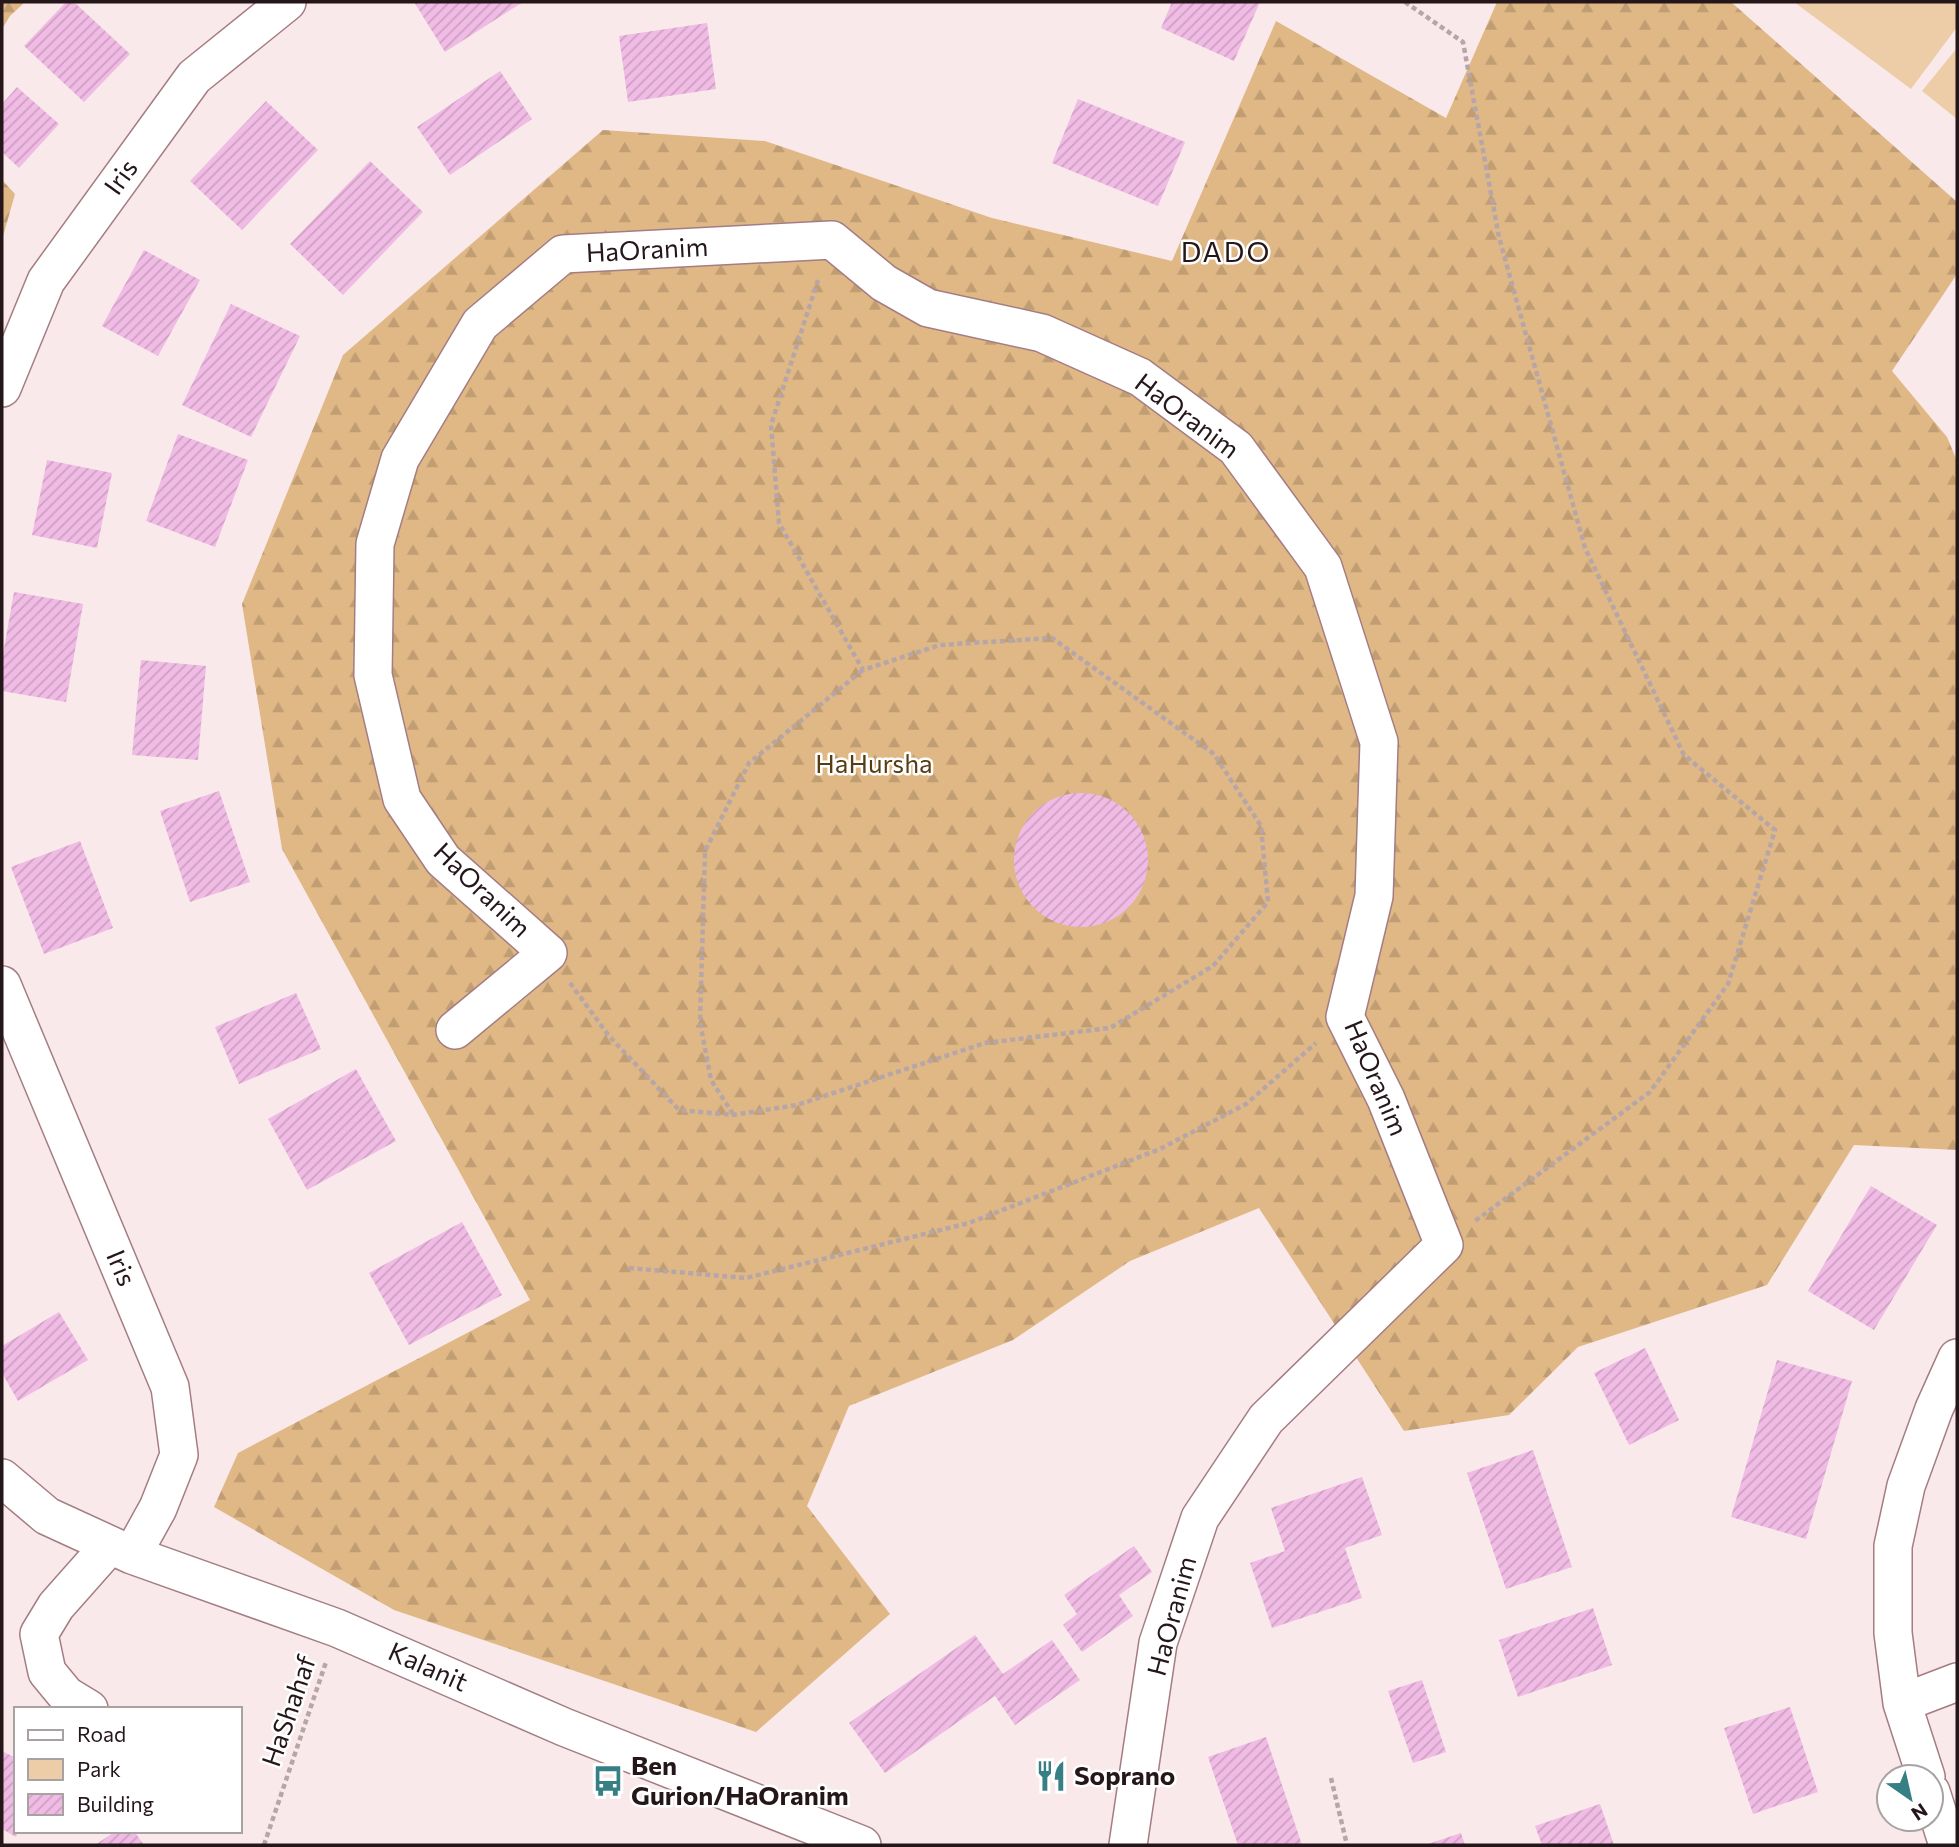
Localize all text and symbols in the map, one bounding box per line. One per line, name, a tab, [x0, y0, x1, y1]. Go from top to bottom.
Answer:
street label: Iris	[97, 152, 143, 200]
street label: HaOranim	[585, 230, 709, 267]
district label: DADO	[1181, 234, 1271, 268]
street label: HaOranim	[1130, 366, 1246, 464]
park label: HaHursha	[815, 747, 933, 778]
street label: HaOranim	[428, 835, 538, 943]
street label: HaOranim	[1339, 1015, 1416, 1140]
street label: Iris	[101, 1245, 144, 1290]
street label: HaOranim	[1140, 1553, 1201, 1679]
street label: Kalanit	[384, 1634, 473, 1697]
street label: HaShahaf	[254, 1650, 321, 1770]
legend	[14, 1707, 242, 1833]
text: Road	[77, 1721, 126, 1746]
place label: Ben Gurion/HaOranim	[631, 1749, 849, 1810]
text: Park	[77, 1756, 121, 1781]
restaurant icon: Soprano	[1034, 1759, 1068, 1793]
place label: Soprano	[1074, 1759, 1175, 1790]
north arrow	[1875, 1763, 1945, 1833]
bus stop icon: Ben Gurion/HaOranim	[591, 1764, 625, 1798]
text: Building	[77, 1791, 154, 1816]
text: N	[1907, 1799, 1932, 1826]

